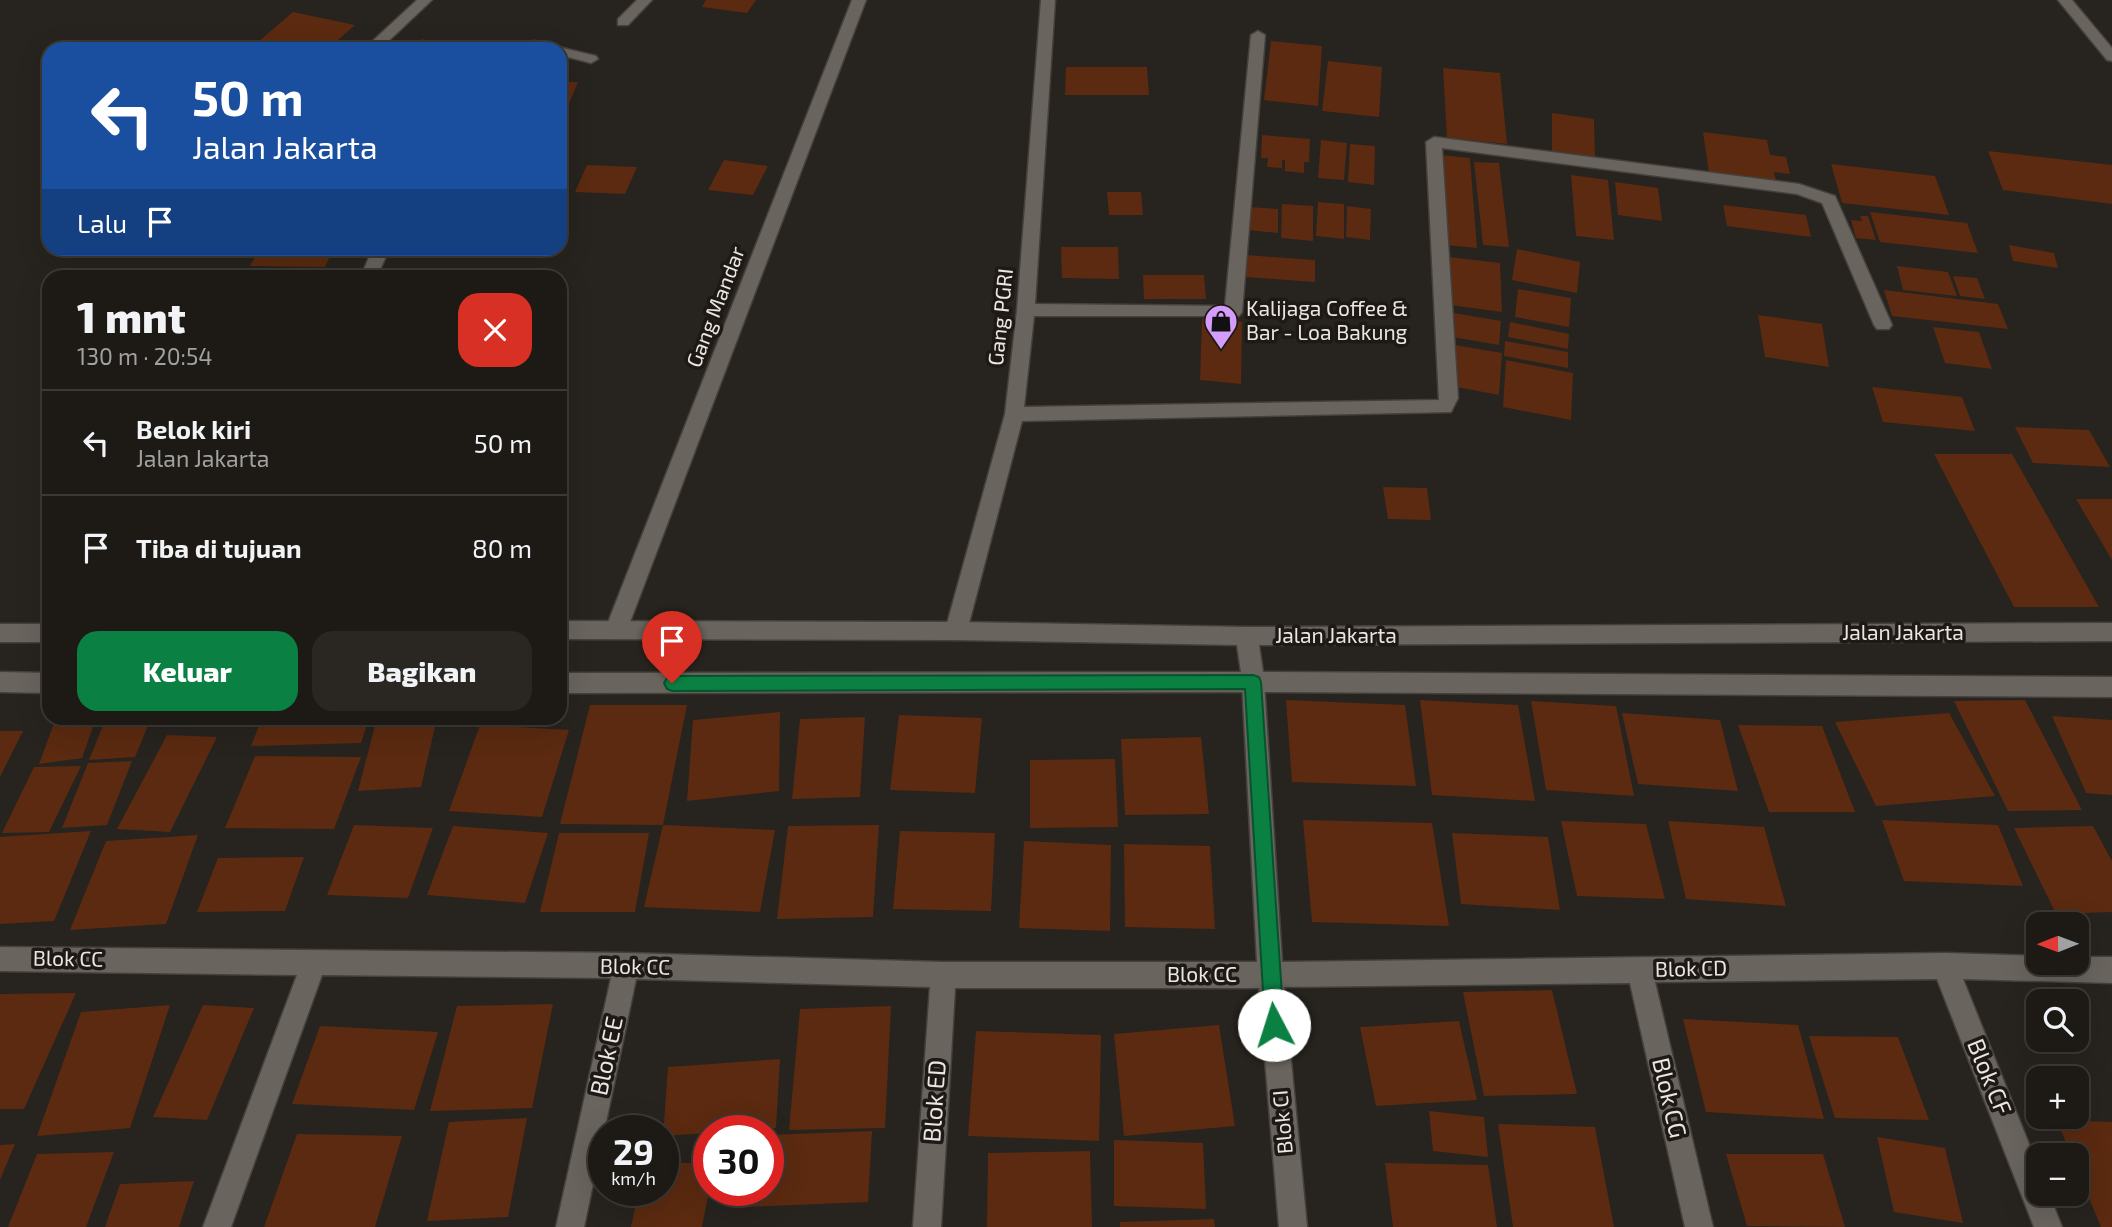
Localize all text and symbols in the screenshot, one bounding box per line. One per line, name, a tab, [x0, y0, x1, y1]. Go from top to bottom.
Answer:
text: 50 m	[192, 67, 304, 126]
icon: left	[77, 70, 168, 161]
text: Jalan Jakarta	[192, 127, 378, 165]
icon: arrive	[141, 203, 179, 241]
text: Lalu	[77, 207, 127, 238]
street label: Gang Mandar	[680, 242, 749, 370]
street label: Gang PGRI	[982, 267, 1017, 367]
text: 1 mnt	[77, 291, 186, 341]
button: close	[458, 293, 532, 367]
place label: Kalijaga Coffee & Bar - Loa Bakung	[1246, 295, 1408, 344]
shop icon: Kalijaga Coffee & Bar - Loa Bakung	[1202, 302, 1240, 351]
text: 130 m · 20:54	[77, 342, 212, 370]
text: Belok kiri	[136, 413, 251, 444]
icon: left	[77, 424, 115, 462]
text: 50 m	[474, 427, 532, 458]
text: Jalan Jakarta	[136, 444, 269, 472]
icon: arrive	[77, 529, 115, 567]
text: Tiba di tujuan	[136, 532, 302, 563]
text: 80 m	[472, 532, 532, 563]
pin	[642, 611, 702, 683]
street label: Jalan Jakarta	[1842, 619, 1964, 644]
icon: arrive	[653, 622, 691, 660]
street label: Jalan Jakarta	[1275, 622, 1397, 647]
button: Keluar	[77, 631, 298, 711]
button: Bagikan	[312, 631, 532, 711]
north arrow	[2026, 912, 2090, 975]
map controls	[2026, 912, 2089, 1206]
street label: Blok CC	[33, 944, 103, 971]
street label: Blok CC	[600, 952, 670, 979]
street label: Blok CD	[1655, 954, 1727, 981]
street label: Blok CC	[1167, 961, 1237, 986]
position arrow	[1237, 988, 1311, 1062]
button: search	[2026, 989, 2089, 1052]
street label: Blok EE	[583, 1014, 628, 1098]
street label: Blok CF	[1962, 1034, 2019, 1119]
street label: Blok CG	[1647, 1055, 1694, 1141]
street label: Blok ED	[916, 1059, 951, 1143]
button: +	[2026, 1066, 2089, 1129]
street label: Blok CI	[1266, 1089, 1297, 1155]
speed limit sign: 30	[693, 1115, 784, 1206]
text: 29	[613, 1130, 654, 1172]
button: −	[2026, 1143, 2089, 1206]
text: km/h	[611, 1167, 656, 1189]

